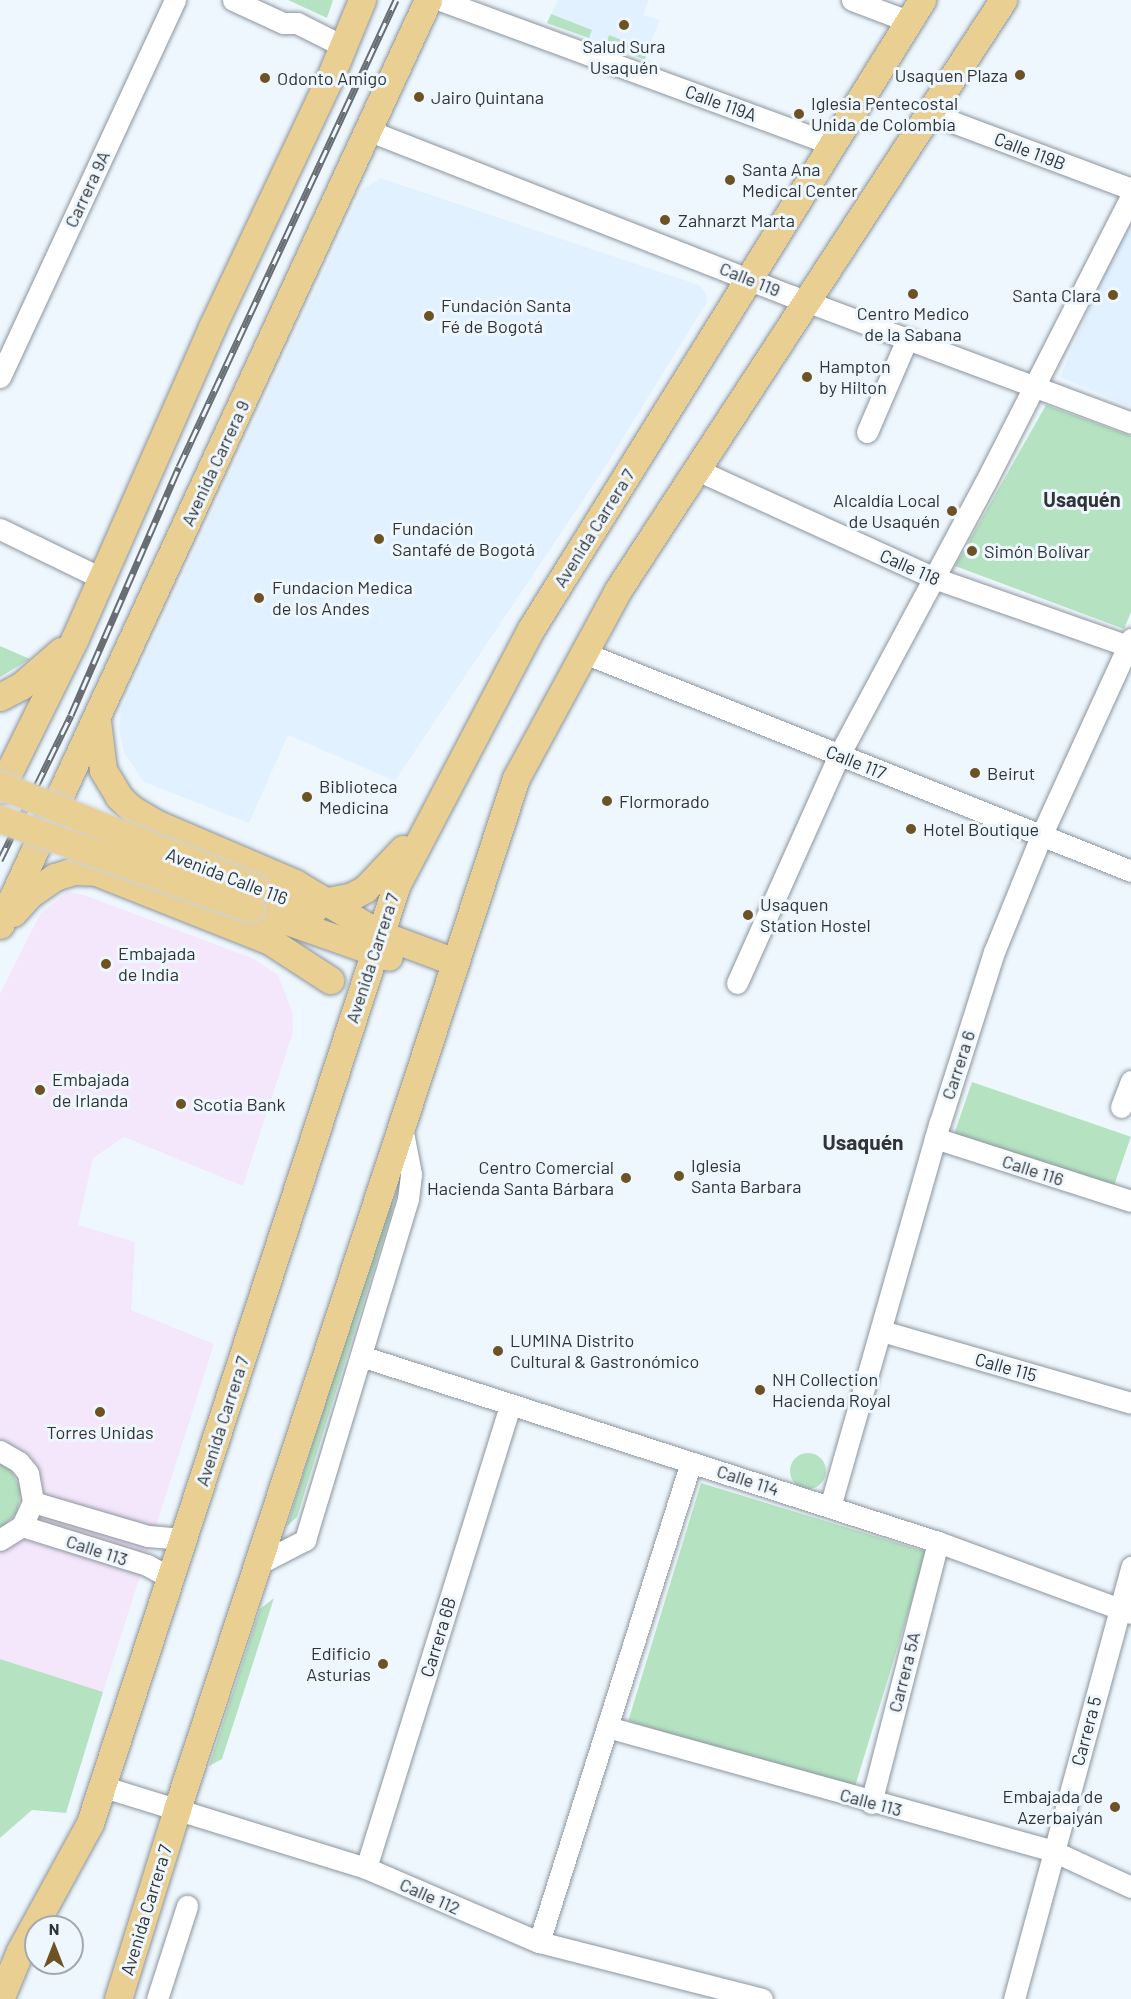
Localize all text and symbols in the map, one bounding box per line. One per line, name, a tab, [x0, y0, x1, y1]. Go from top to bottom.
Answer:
marker: Salud Sura Usaquén	[615, 16, 633, 34]
place label: Salud Sura Usaquén	[583, 36, 665, 78]
place label: Usaquen Plaza	[895, 64, 1008, 86]
place label: Odonto Amigo	[277, 67, 387, 89]
marker: Usaquen Plaza	[1013, 68, 1027, 82]
marker: Odonto Amigo	[258, 71, 272, 85]
street label: Calle 119A	[682, 80, 760, 126]
place label: Jairo Quintana	[431, 86, 544, 108]
marker: Jairo Quintana	[412, 90, 426, 104]
place label: Iglesia Pentecostal Unida de Colombia	[811, 93, 958, 136]
marker: Iglesia Pentecostal Unida de Colombia	[792, 107, 806, 121]
street label: Calle 119B	[991, 128, 1069, 174]
street label: Carrera 9A	[60, 147, 114, 231]
place label: Santa Ana Medical Center	[742, 159, 858, 201]
marker: Santa Ana Medical Center	[723, 173, 737, 187]
place label: Zahnarzt Marta	[678, 209, 795, 231]
marker: Zahnarzt Marta	[656, 211, 674, 229]
street label: Calle 119	[717, 257, 783, 301]
place label: Santa Clara	[1012, 284, 1101, 306]
marker: Centro Medico de la Sabana	[906, 287, 920, 301]
marker: Santa Clara	[1106, 288, 1120, 302]
place label: Fundación Santa Fé de Bogotá	[441, 295, 571, 338]
place label: Centro Medico de la Sabana	[857, 303, 969, 346]
marker: Fundación Santa Fé de Bogotá	[422, 309, 436, 323]
place label: Hampton by Hilton	[819, 356, 891, 398]
marker: Hampton by Hilton	[800, 370, 814, 384]
street label: Avenida Carrera 9	[176, 397, 254, 529]
street label: Avenida Carrera 7	[549, 465, 639, 591]
district label: Usaquén	[1043, 487, 1121, 511]
place label: Alcaldía Local de Usaquén	[833, 490, 940, 532]
marker: Alcaldía Local de Usaquén	[945, 504, 959, 518]
place label: Fundación Santafé de Bogotá	[392, 518, 535, 560]
marker: Fundación Santafé de Bogotá	[370, 530, 388, 548]
place label: Simón Bolívar	[984, 540, 1090, 562]
street label: Calle 118	[877, 544, 943, 590]
marker: Simón Bolívar	[965, 544, 979, 558]
place label: Fundacion Medica de los Andes	[272, 577, 413, 620]
marker: Fundacion Medica de los Andes	[250, 589, 268, 607]
street label: Calle 117	[823, 740, 889, 784]
place label: Beirut	[987, 762, 1035, 784]
marker: Beirut	[968, 766, 982, 780]
place label: Biblioteca Medicina	[319, 776, 398, 818]
marker: Biblioteca Medicina	[300, 790, 314, 804]
place label: Flormorado	[619, 790, 710, 812]
marker: Flormorado	[600, 794, 614, 808]
place label: Hotel Boutique	[923, 818, 1039, 840]
marker: Hotel Boutique	[904, 822, 918, 836]
street label: Avenida Calle 116	[163, 843, 291, 909]
street label: Avenida Carrera 7	[341, 890, 403, 1026]
place label: Usaquen Station Hostel	[760, 894, 871, 936]
marker: Usaquen Station Hostel	[741, 908, 755, 922]
place label: Embajada de India	[118, 943, 195, 986]
marker: Embajada de India	[99, 957, 113, 971]
street label: Carrera 6	[937, 1028, 979, 1102]
place label: Embajada de Irlanda	[52, 1069, 129, 1112]
marker: Embajada de Irlanda	[33, 1083, 47, 1097]
place label: Scotia Bank	[193, 1093, 286, 1115]
marker: Scotia Bank	[174, 1097, 188, 1111]
district label: Usaquén	[822, 1129, 904, 1155]
street label: Calle 116	[1000, 1150, 1066, 1190]
place label: Iglesia Santa Barbara	[691, 1155, 801, 1198]
place label: Centro Comercial Hacienda Santa Bárbara	[427, 1157, 614, 1200]
marker: Iglesia Santa Barbara	[672, 1169, 686, 1183]
marker: Centro Comercial Hacienda Santa Bárbara	[619, 1171, 633, 1185]
place label: LUMINA Distrito Cultural & Gastronómico	[510, 1330, 699, 1372]
marker: LUMINA Distrito Cultural & Gastronómico	[491, 1344, 505, 1358]
street label: Calle 115	[973, 1348, 1039, 1386]
street label: Avenida Carrera 7	[191, 1353, 253, 1489]
place label: NH Collection Hacienda Royal	[772, 1369, 891, 1412]
marker: NH Collection Hacienda Royal	[753, 1383, 767, 1397]
marker: Torres Unidas	[93, 1405, 107, 1419]
place label: Torres Unidas	[46, 1421, 154, 1443]
street label: Calle 114	[714, 1460, 782, 1500]
street label: Calle 113	[64, 1530, 130, 1570]
street label: Carrera 6B	[416, 1594, 460, 1680]
street label: Carrera 5A	[884, 1630, 924, 1714]
place label: Edificio Asturias	[306, 1643, 371, 1686]
marker: Edificio Asturias	[376, 1657, 390, 1671]
street label: Carrera 5	[1066, 1694, 1106, 1768]
street label: Calle 113	[838, 1783, 904, 1821]
place label: Embajada de Azerbaiyán	[1003, 1786, 1103, 1828]
marker: Embajada de Azerbaiyán	[1108, 1800, 1122, 1814]
street label: Avenida Carrera 7	[116, 1842, 176, 1978]
street label: Calle 112	[396, 1873, 464, 1919]
north arrow	[24, 1915, 84, 1975]
text: N	[49, 1919, 59, 1938]

